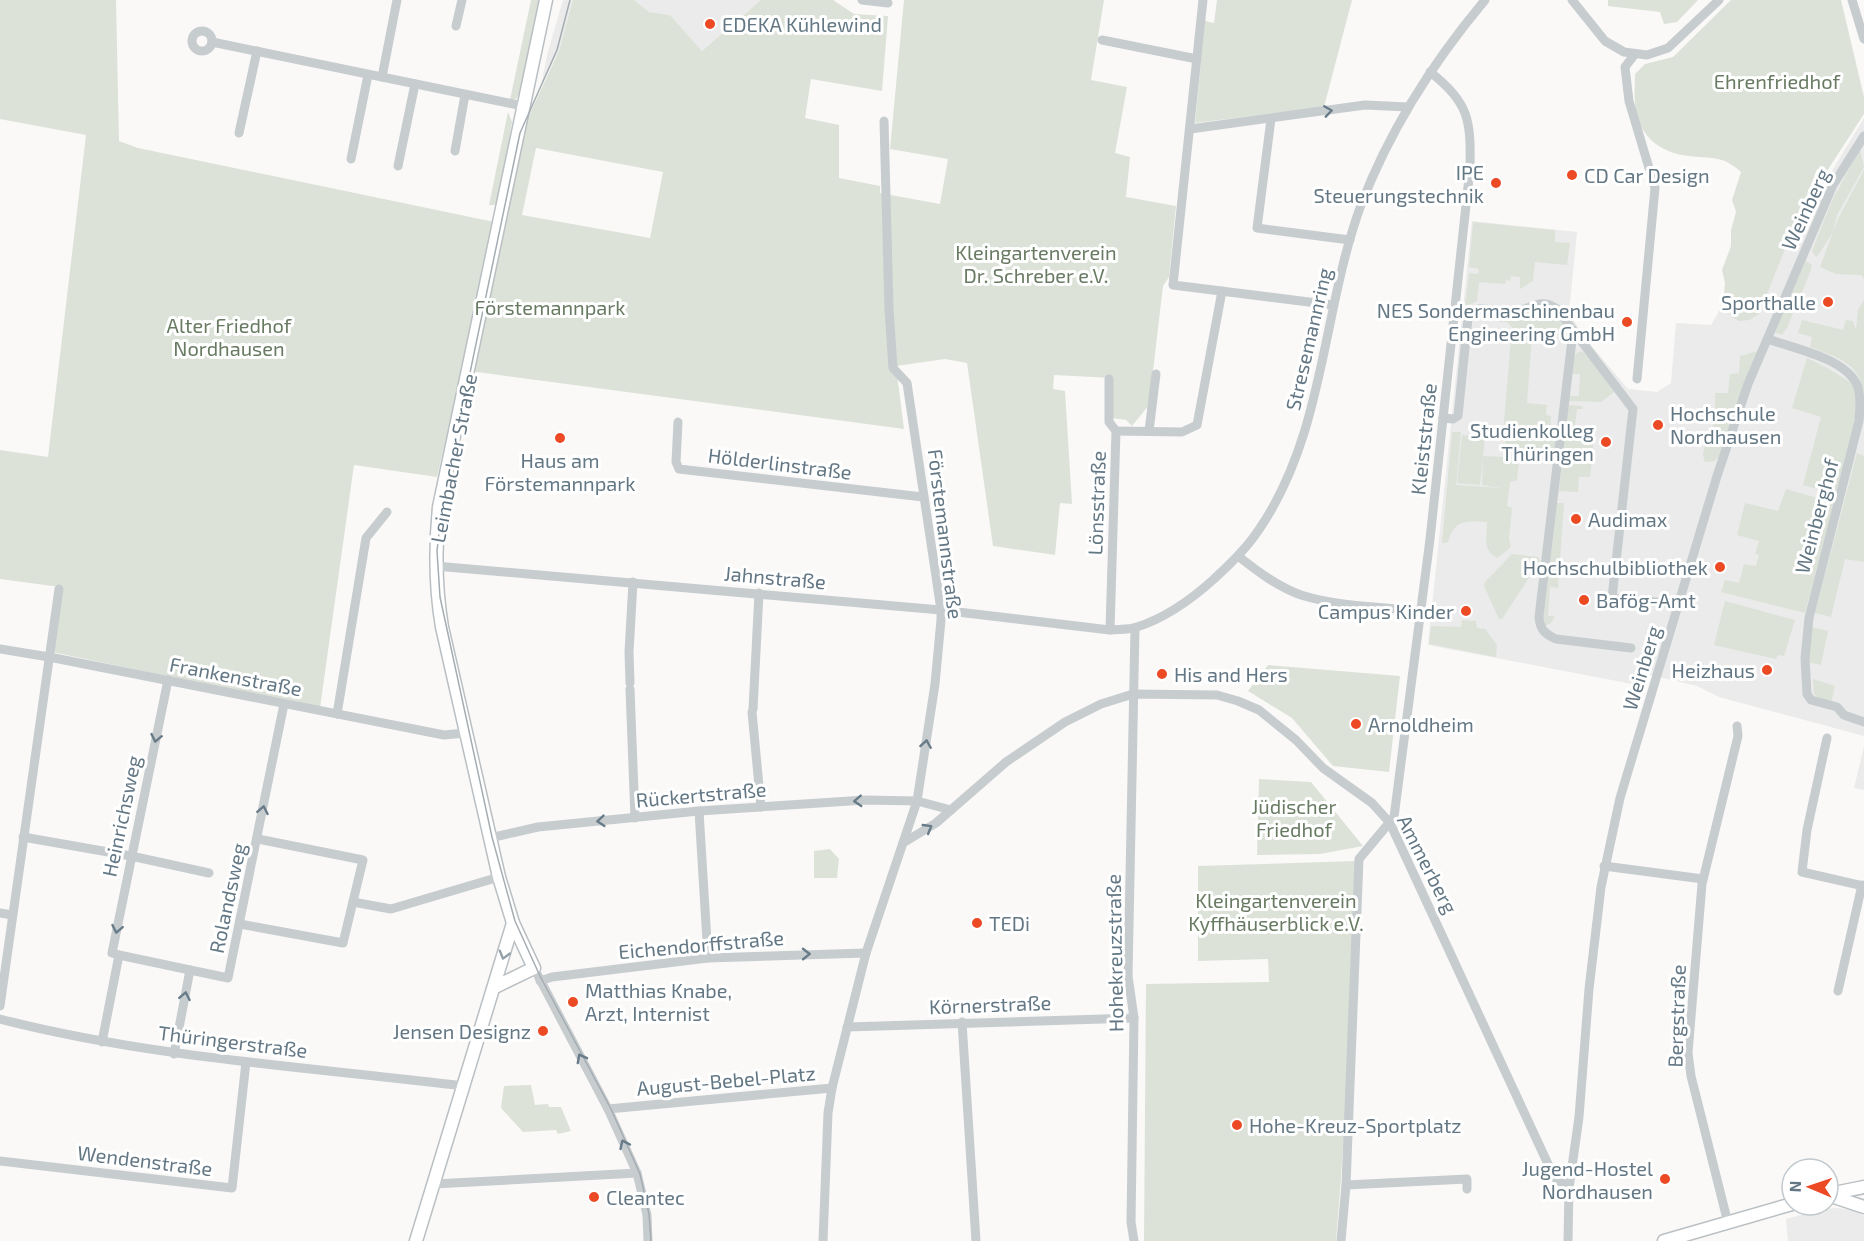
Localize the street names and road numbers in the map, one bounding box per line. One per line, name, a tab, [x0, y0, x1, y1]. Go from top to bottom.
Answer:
street label: Weinberg	[1776, 164, 1834, 254]
street label: Stresemannring	[1280, 265, 1336, 413]
street label: Leimbacher Straße	[425, 371, 481, 545]
street label: Kleiststraße	[1405, 382, 1441, 496]
street label: Hölderlinstraße	[707, 442, 853, 484]
street label: Förstemannstraße	[924, 448, 968, 620]
street label: Lönsstraße	[1082, 450, 1110, 556]
street label: Weinberghof	[1789, 456, 1843, 576]
street label: Jahnstraße	[723, 561, 827, 593]
street label: Weinberg	[1617, 623, 1665, 713]
street label: Frankenstraße	[168, 651, 304, 701]
street label: Heinrichsweg	[96, 753, 146, 879]
street label: Rückertstraße	[635, 776, 767, 812]
street label: Ammerberg	[1393, 811, 1463, 917]
street label: Rolandsweg	[204, 841, 250, 955]
street label: Hohekreuzstraße	[1101, 874, 1127, 1032]
street label: Eichendorffstraße	[617, 925, 785, 963]
street label: Bergstraße	[1662, 964, 1690, 1068]
street label: Körnerstraße	[928, 990, 1052, 1018]
street label: Thüringerstraße	[157, 1020, 309, 1062]
street label: August-Bebel-Platz	[636, 1060, 816, 1100]
street label: Wendenstraße	[76, 1140, 214, 1180]

